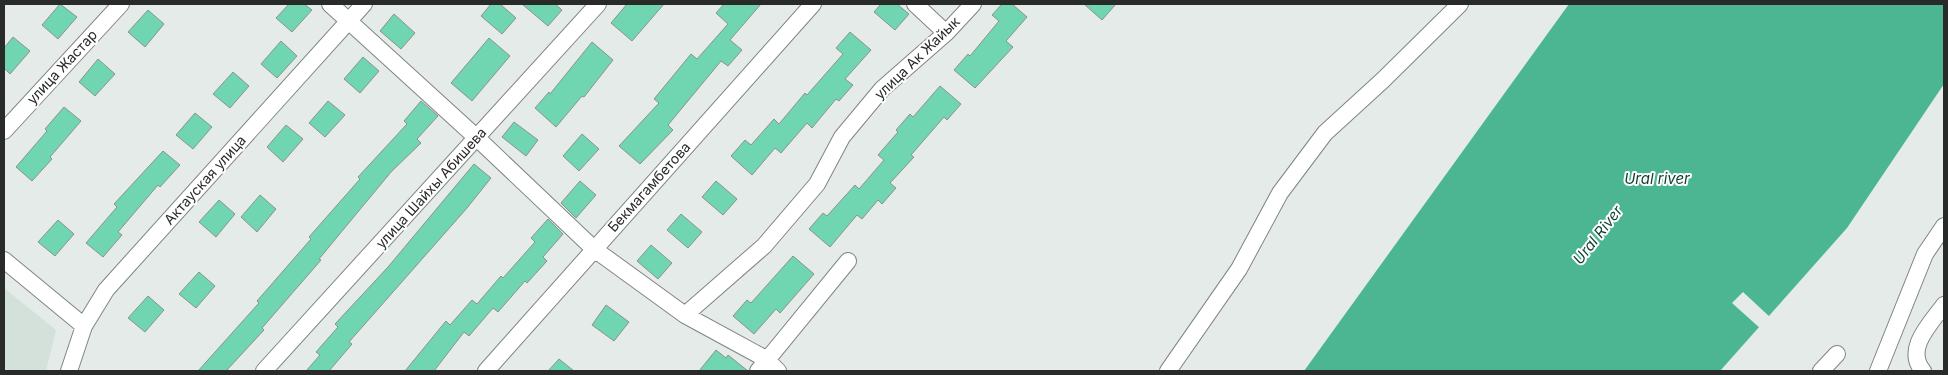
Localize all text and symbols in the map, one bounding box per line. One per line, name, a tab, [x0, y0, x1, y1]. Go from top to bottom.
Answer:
street label: улица Ак Жайык	[871, 12, 963, 103]
street label: улица Жастар	[23, 26, 100, 107]
street label: улица Шайхы Абишева	[372, 124, 489, 252]
street label: Актауская улица	[160, 132, 249, 228]
street label: Бекмагамбетова	[604, 138, 693, 235]
water label: Ural river	[1624, 169, 1690, 188]
water label: Ural River	[1569, 201, 1627, 268]

